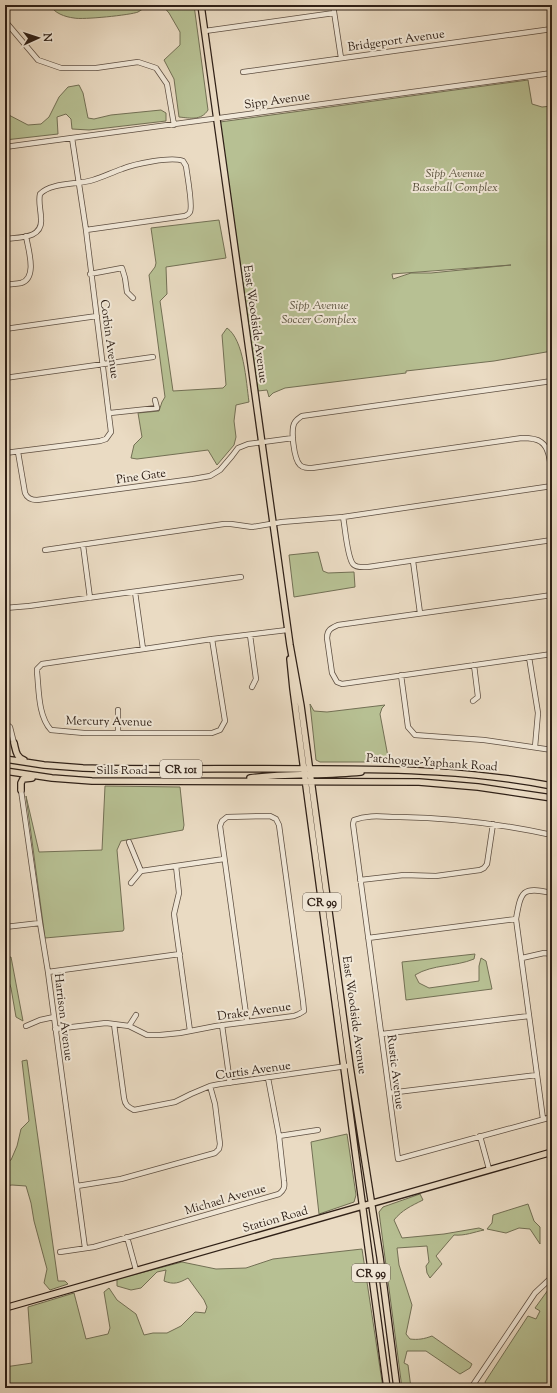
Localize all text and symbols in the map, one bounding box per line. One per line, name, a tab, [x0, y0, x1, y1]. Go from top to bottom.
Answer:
north arrow	[18, 18, 58, 58]
street label: Bridgeport Avenue	[346, 25, 446, 57]
text: N	[39, 32, 55, 43]
street label: Sipp Avenue	[243, 87, 312, 115]
park label: Sipp Avenue Baseball Complex	[412, 165, 498, 197]
street label: East Woodside Avenue	[238, 264, 272, 385]
park label: Sipp Avenue Soccer Complex	[281, 297, 357, 329]
street label: Corbin Avenue	[95, 298, 124, 380]
street label: Pine Gate	[115, 465, 168, 489]
street label: Mercury Avenue	[66, 712, 153, 732]
street label: Patchogue-Yaphank Road	[366, 749, 498, 777]
road number: CR 101	[160, 760, 202, 778]
street label: Sills Road	[96, 762, 148, 780]
road number: CR 99	[303, 893, 341, 911]
street label: East Woodside Avenue	[337, 955, 371, 1076]
street label: Harrison Avenue	[49, 972, 77, 1062]
street label: Drake Avenue	[216, 998, 292, 1026]
street label: Rustic Avenue	[381, 1034, 409, 1111]
street label: Curtis Avenue	[214, 1057, 292, 1085]
street label: Michael Avenue	[183, 1180, 268, 1220]
street label: Station Road	[240, 1202, 310, 1238]
road number: CR 99	[352, 1264, 390, 1282]

